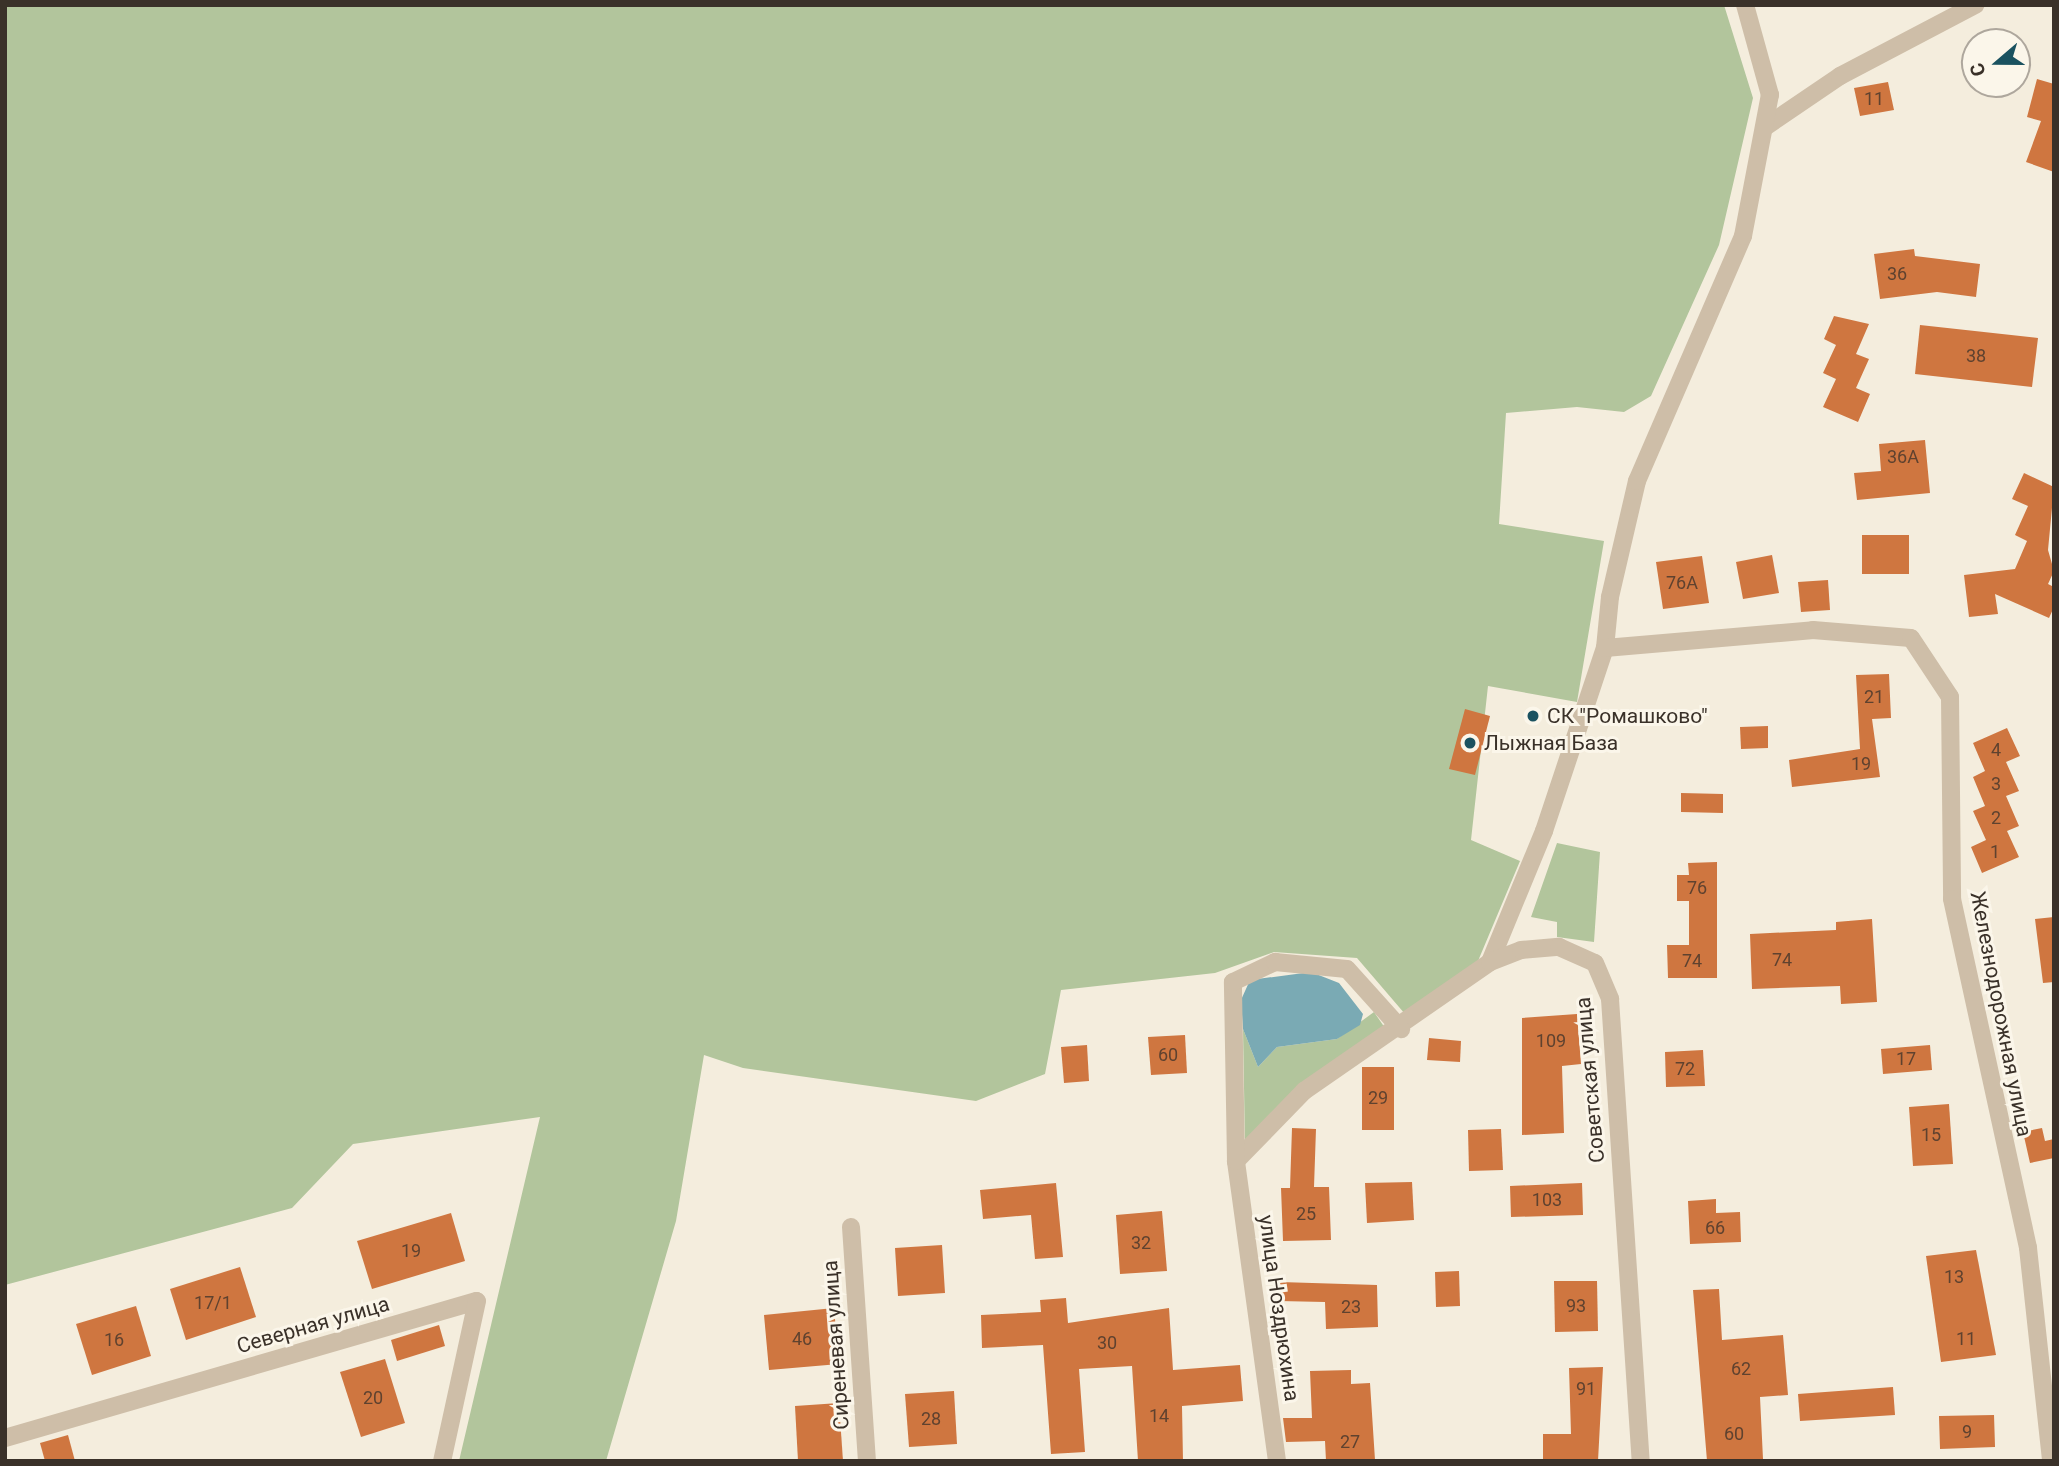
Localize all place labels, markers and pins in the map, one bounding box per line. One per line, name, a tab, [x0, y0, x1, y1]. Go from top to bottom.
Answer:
place label: СК "Ромашково"	[1547, 703, 1708, 729]
marker: СК "Ромашково"	[1525, 708, 1541, 724]
place label: Лыжная База	[1484, 730, 1618, 756]
marker: Лыжная База	[1462, 735, 1478, 751]

